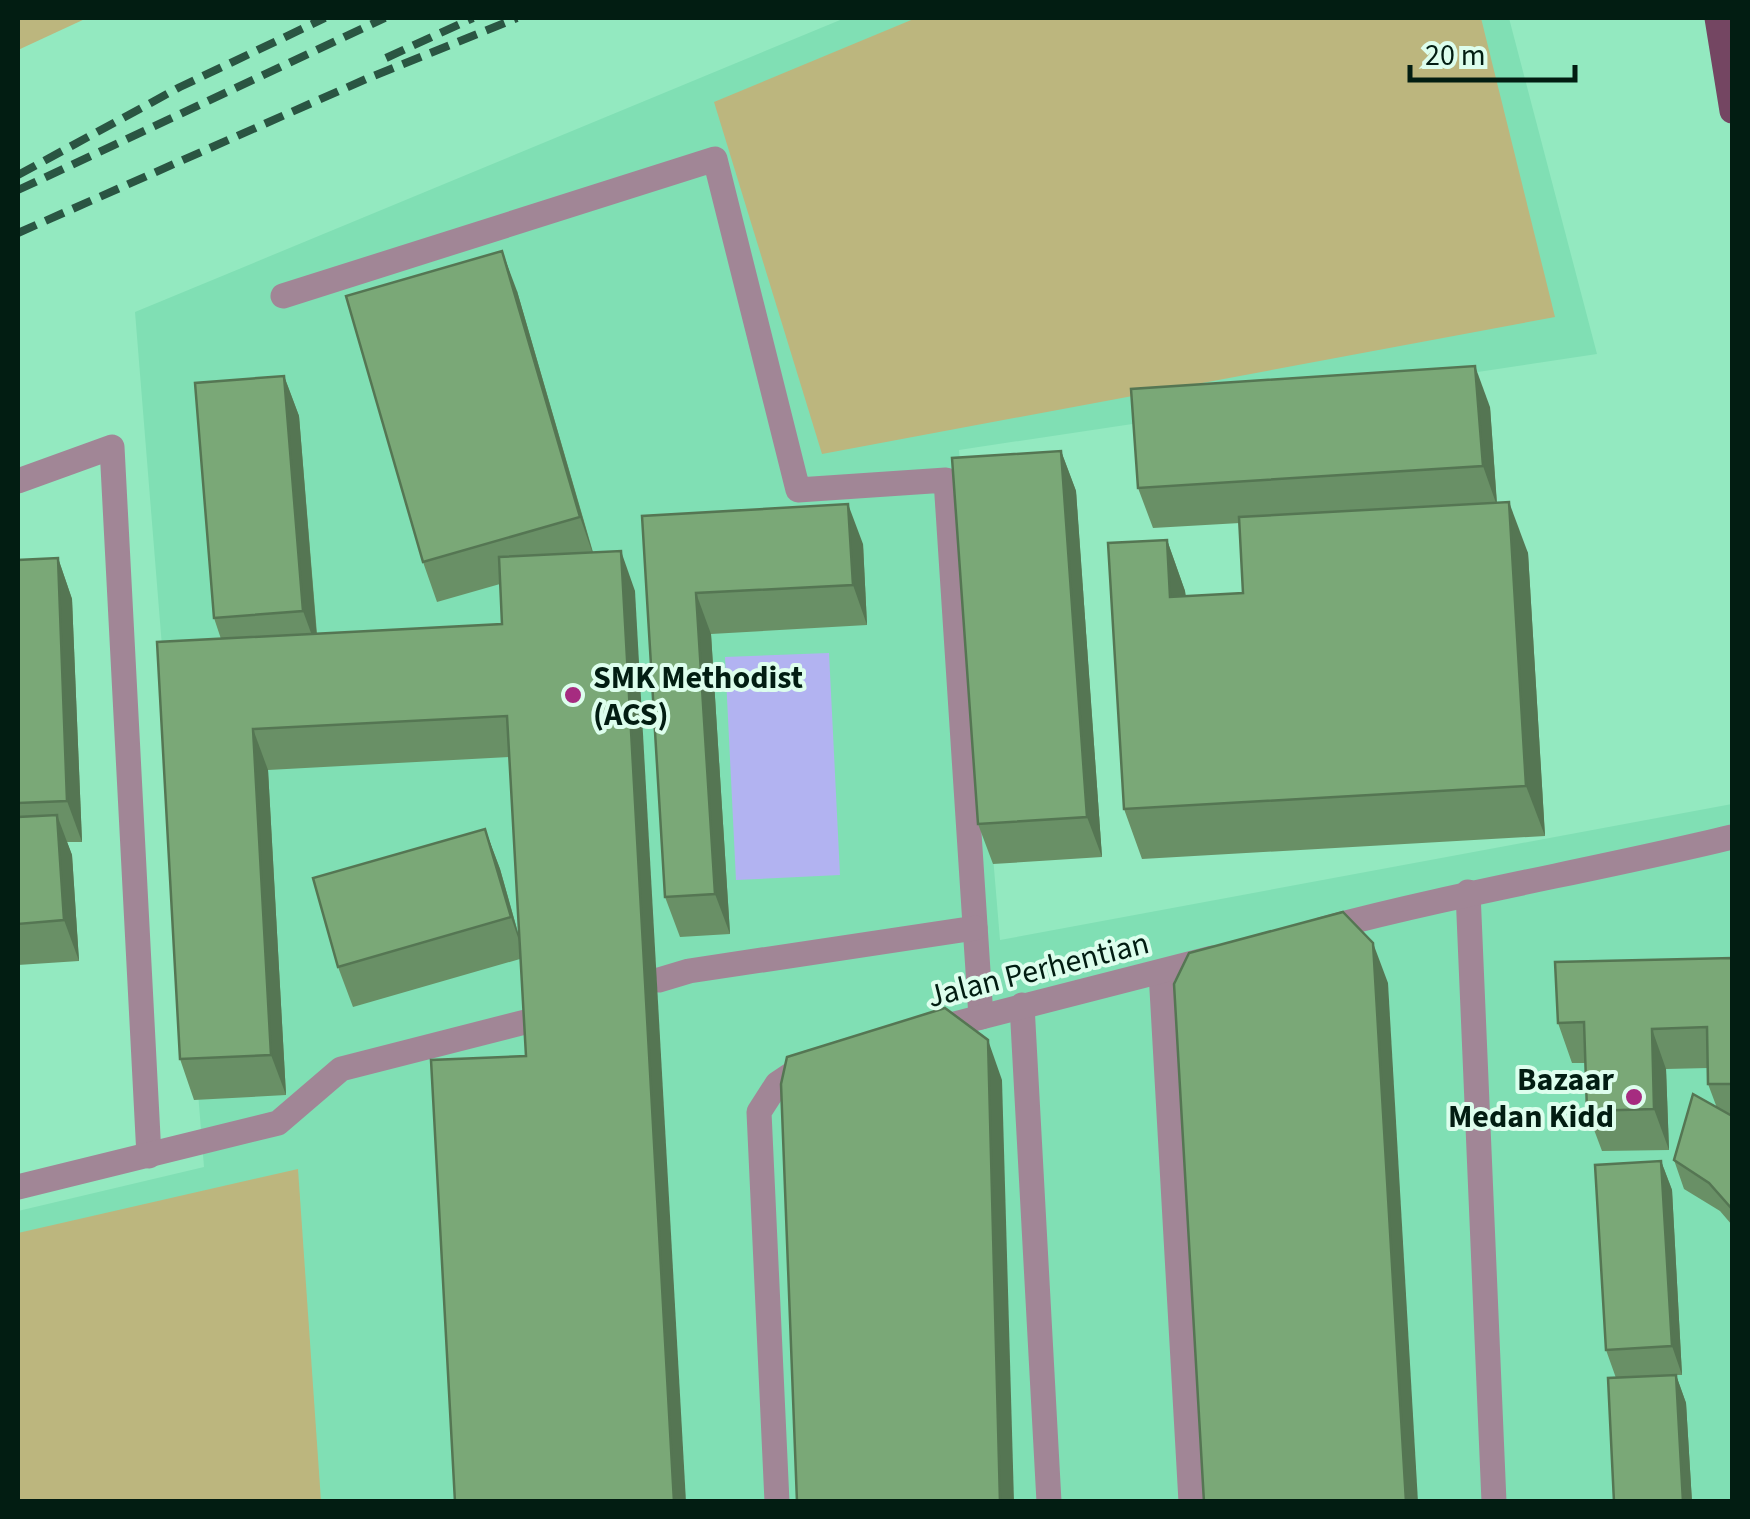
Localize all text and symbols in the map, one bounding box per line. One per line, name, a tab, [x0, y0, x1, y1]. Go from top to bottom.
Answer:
scale bar	[1410, 20, 1575, 82]
text: 20 m	[1425, 34, 1486, 77]
place label: SMK Methodist (ACS)	[593, 655, 803, 738]
marker: SMK Methodist (ACS)	[562, 684, 584, 706]
street label: Jalan Perhentian	[923, 920, 1154, 1020]
place label: Bazaar Medan Kidd	[1448, 1057, 1614, 1140]
marker: Bazaar Medan Kidd	[1623, 1086, 1645, 1108]

